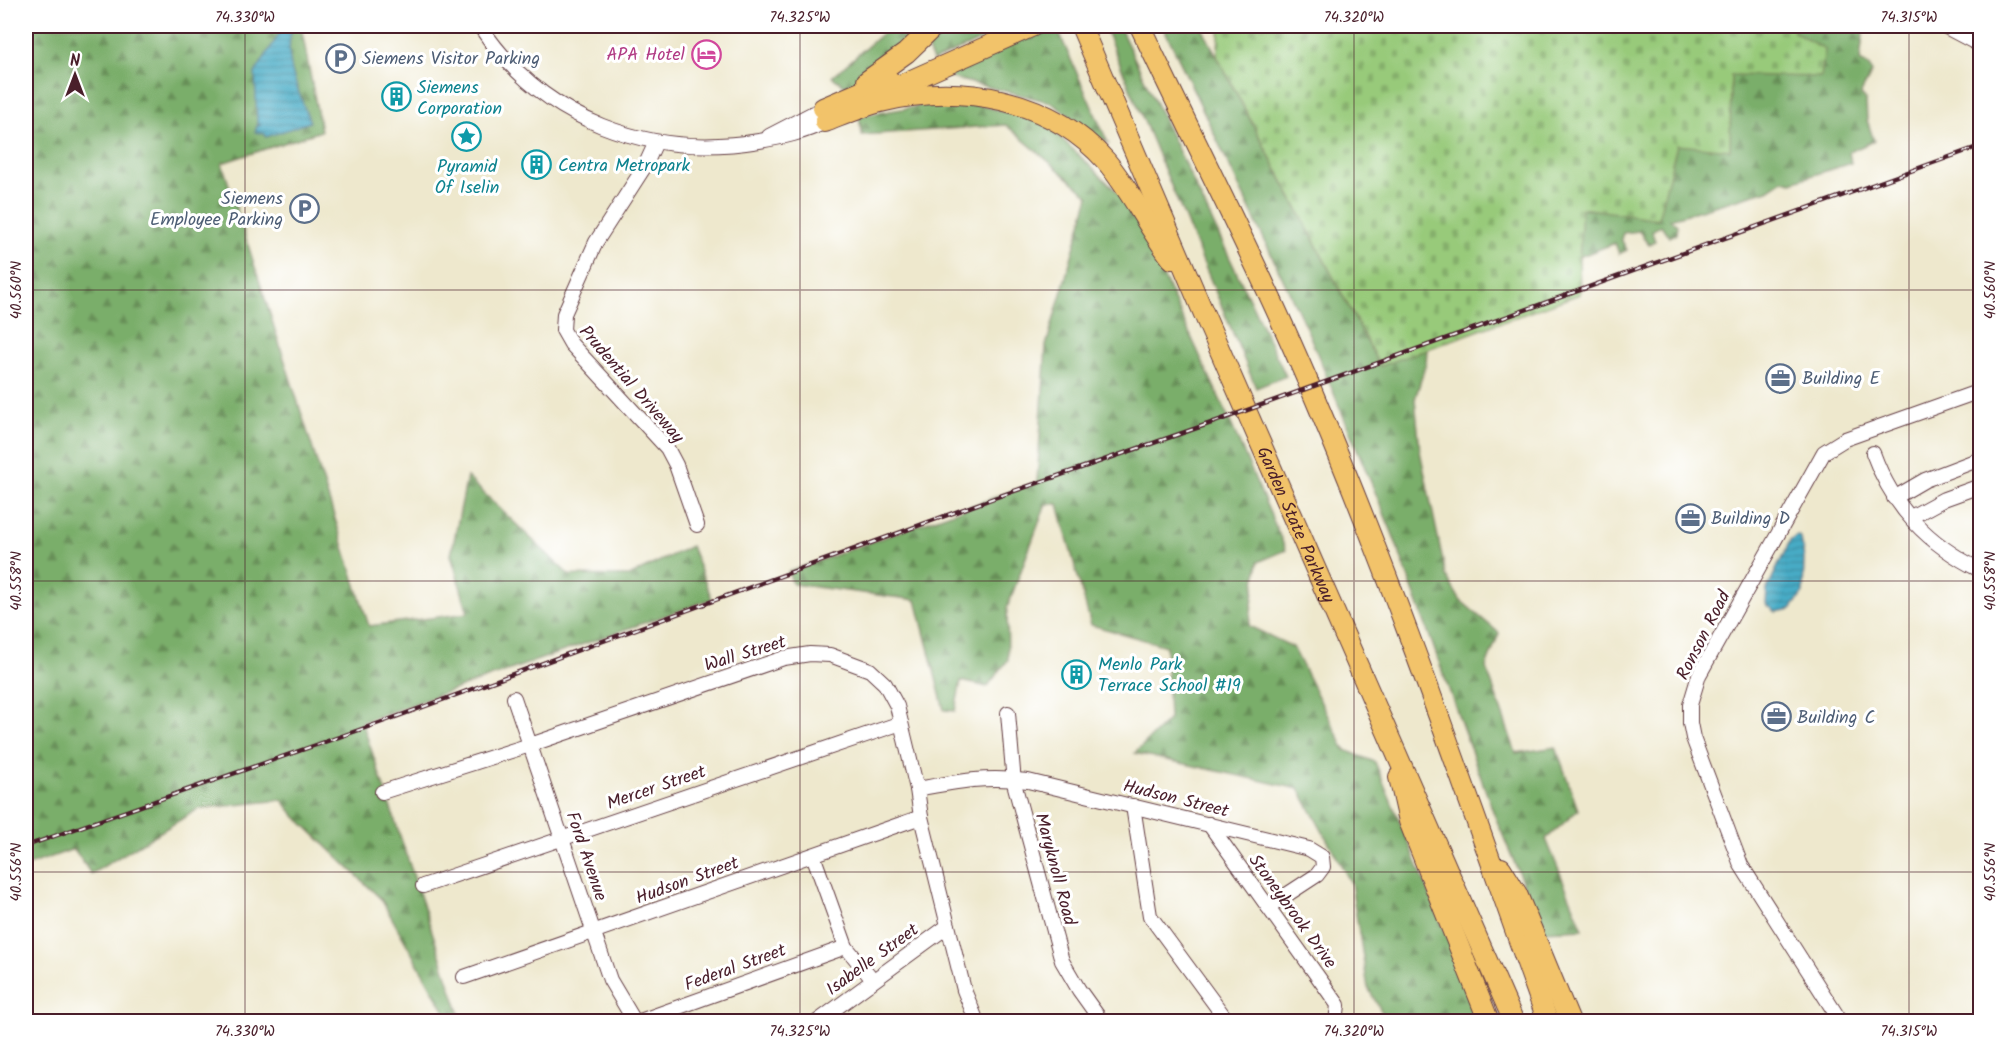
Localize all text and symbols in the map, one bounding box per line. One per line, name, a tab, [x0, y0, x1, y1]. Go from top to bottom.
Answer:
text: 74.330°W	[215, 6, 275, 30]
text: 74.325°W	[770, 6, 831, 30]
text: 74.320°W	[1324, 6, 1384, 30]
text: 74.315°W	[1881, 6, 1938, 30]
hotel icon: APA Hotel	[690, 38, 722, 70]
place label: APA Hotel	[606, 41, 686, 70]
parking icon: Siemens Visitor Parking	[325, 42, 357, 74]
north arrow	[45, 45, 105, 105]
place label: Siemens Visitor Parking	[362, 45, 540, 74]
text: N	[70, 49, 80, 74]
place label: Siemens Corporation	[417, 74, 502, 124]
building icon: Siemens Corporation	[380, 81, 412, 113]
place icon: Pyramid Of Iselin	[451, 121, 483, 153]
building icon: Centra Metropark	[521, 149, 553, 181]
place label: Centra Metropark	[558, 152, 690, 181]
place label: Pyramid Of Iselin	[435, 153, 499, 203]
place label: Siemens Employee Parking	[150, 185, 283, 235]
parking icon: Siemens Employee Parking	[288, 192, 320, 224]
text: 40.560°N	[5, 261, 29, 319]
text: 40.560°N	[1979, 261, 2003, 319]
street label: Prudential Driveway	[571, 319, 691, 451]
office icon: Building E	[1765, 362, 1797, 394]
place label: Building E	[1802, 365, 1880, 394]
street label: Garden State Parkway	[1248, 442, 1342, 609]
office icon: Building D	[1674, 502, 1706, 534]
place label: Building D	[1711, 505, 1790, 534]
text: 40.558°N	[5, 551, 29, 611]
text: 40.558°N	[1979, 551, 2003, 611]
street label: Ronson Road	[1669, 585, 1740, 685]
street label: Wall Street	[701, 628, 791, 681]
place label: Menlo Park Terrace School #19	[1098, 651, 1241, 701]
building icon: Menlo Park Terrace School #19	[1061, 658, 1093, 690]
office icon: Building C	[1760, 701, 1792, 733]
place label: Building C	[1797, 704, 1875, 733]
street label: Mercer Street	[603, 758, 711, 819]
street label: Hudson Street	[1120, 772, 1233, 827]
street label: Ford Avenue	[557, 808, 614, 905]
street label: Maryknoll Road	[1026, 810, 1084, 930]
text: 40.556°N	[5, 842, 29, 902]
text: 40.556°N	[1979, 842, 2003, 902]
street label: Stoneybrook Drive	[1240, 848, 1343, 975]
street label: Hudson Street	[632, 849, 744, 914]
street label: Isabelle Street	[820, 916, 926, 1004]
street label: Federal Street	[681, 936, 791, 1000]
text: 74.330°W	[215, 1020, 275, 1044]
text: 74.325°W	[770, 1020, 831, 1044]
text: 74.320°W	[1324, 1020, 1384, 1044]
text: 74.315°W	[1881, 1020, 1938, 1044]

